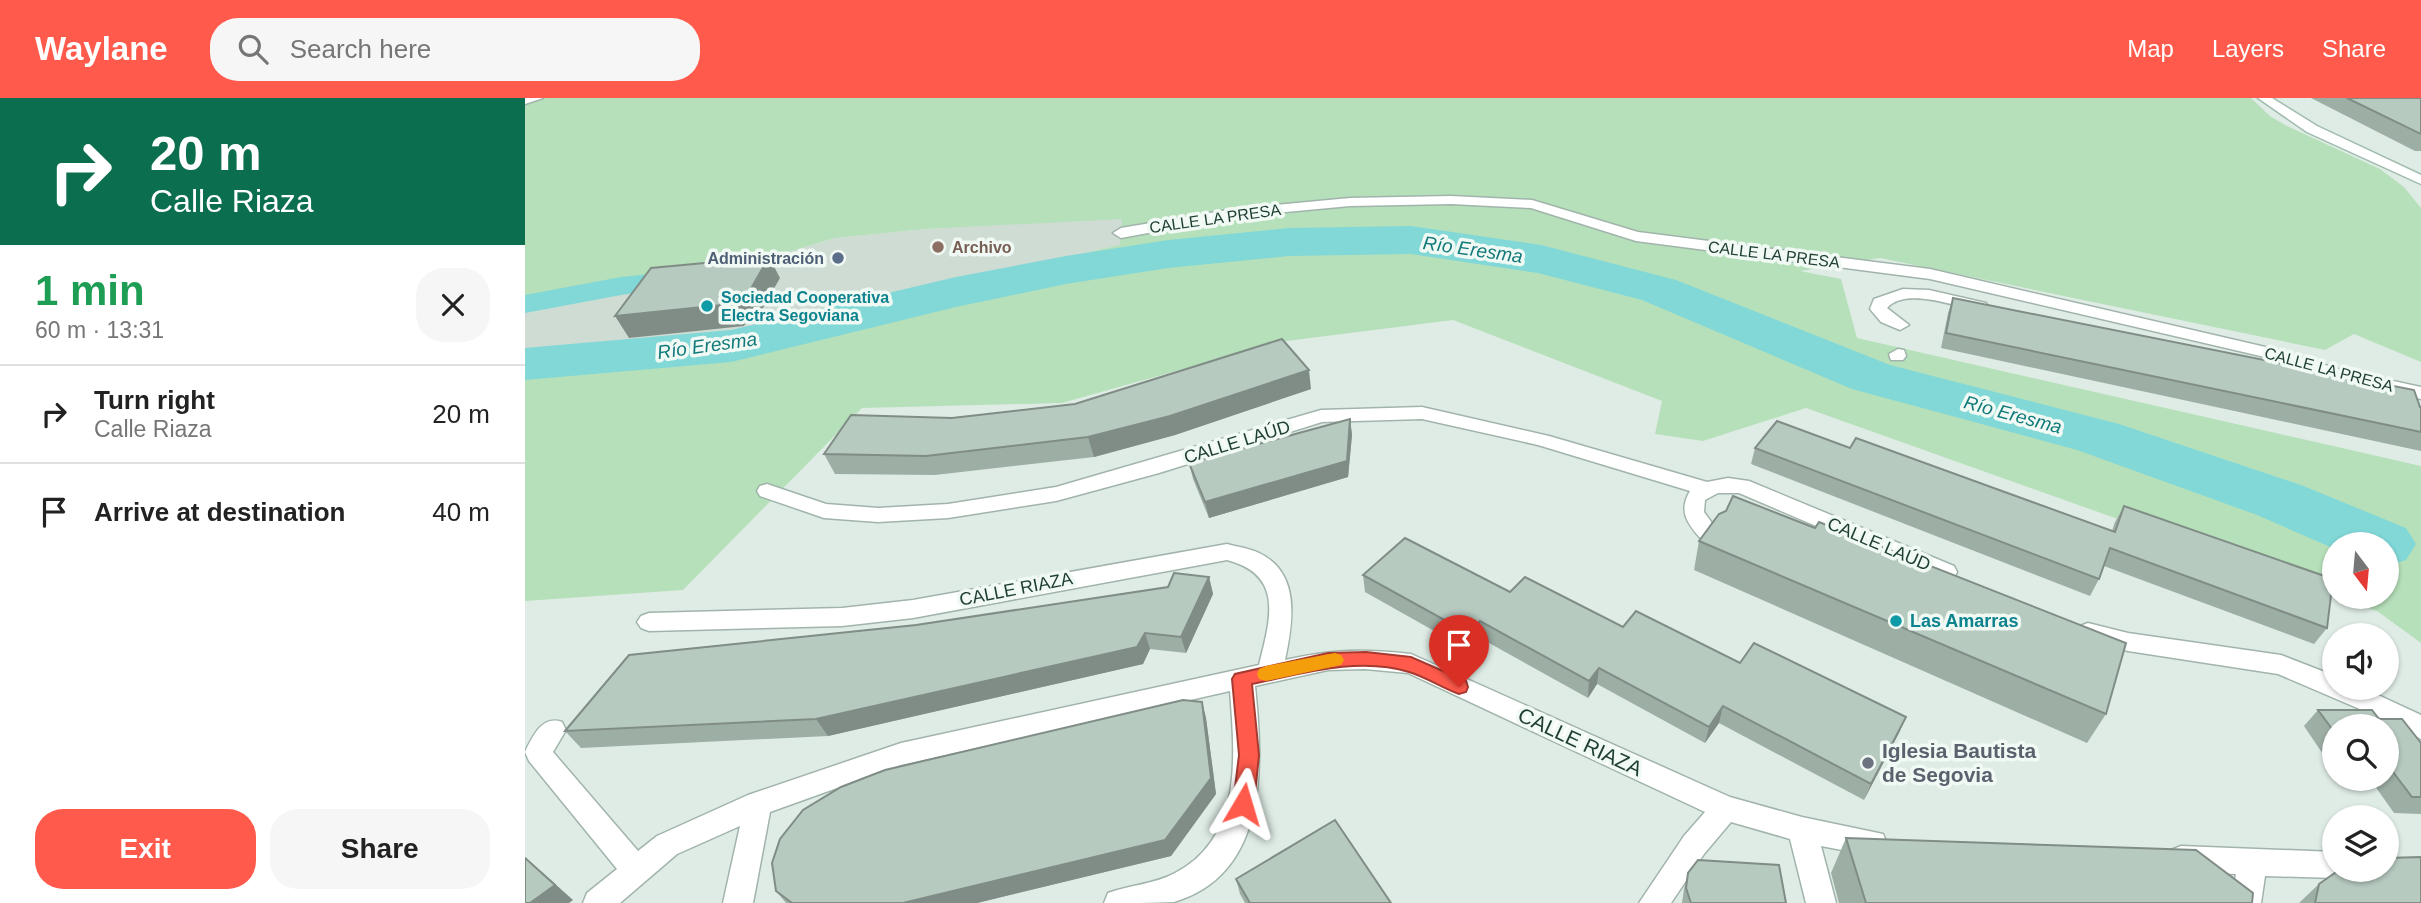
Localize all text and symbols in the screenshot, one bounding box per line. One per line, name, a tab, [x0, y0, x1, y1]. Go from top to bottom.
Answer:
search box	[210, 18, 700, 81]
text: Waylane	[35, 30, 168, 67]
icon: search	[234, 30, 272, 68]
text: Search here	[290, 34, 431, 64]
text: Map	[2127, 35, 2174, 62]
text: Layers	[2212, 35, 2284, 62]
text: Share	[2322, 35, 2386, 62]
icon: right	[35, 126, 126, 217]
text: 20 m	[150, 126, 262, 180]
text: Calle Riaza	[150, 183, 314, 219]
street label: CALLE LA PRESA	[1148, 201, 1282, 236]
water label: Río Eresma	[1422, 232, 1524, 267]
street label: CALLE LA PRESA	[1707, 238, 1841, 271]
marker: Archivo	[930, 239, 946, 255]
place label: Archivo	[952, 239, 1012, 256]
place label: Administración	[708, 250, 824, 267]
marker: Administración	[830, 250, 846, 266]
text: 1 min	[35, 267, 145, 314]
button: close	[416, 268, 490, 342]
place label: Sociedad Cooperativa Electra Segoviana	[721, 289, 889, 324]
marker: Sociedad Cooperativa Electra Segoviana	[699, 298, 715, 314]
text: 60 m · 13:31	[35, 317, 164, 343]
water label: Río Eresma	[656, 328, 758, 363]
street label: CALLE LA PRESA	[2263, 344, 2395, 395]
text: Turn right	[94, 385, 215, 415]
water label: Río Eresma	[1962, 391, 2064, 438]
icon: right	[35, 395, 73, 433]
text: 20 m	[432, 399, 490, 429]
street label: CALLE LAÚD	[1181, 415, 1293, 468]
text: Calle Riaza	[94, 416, 212, 442]
icon: arrive	[35, 493, 73, 531]
text: Arrive at destination	[94, 497, 345, 527]
text: 40 m	[432, 497, 490, 527]
street label: CALLE LAÚD	[1824, 512, 1934, 575]
north arrow	[2322, 532, 2399, 609]
map controls	[2322, 532, 2399, 882]
street label: CALLE RIAZA	[958, 568, 1074, 610]
place label: Las Amarras	[1910, 611, 2018, 631]
marker: Las Amarras	[1888, 613, 1904, 629]
pin	[1429, 615, 1489, 687]
button: sound	[2322, 623, 2399, 700]
icon: arrive	[1440, 626, 1478, 664]
street label: CALLE RIAZA	[1515, 703, 1646, 780]
button: search	[2322, 714, 2399, 791]
place label: Iglesia Bautista de Segovia	[1882, 739, 2036, 786]
marker: Iglesia Bautista de Segovia	[1860, 755, 1876, 771]
position arrow	[1206, 767, 1280, 841]
button: layers	[2322, 805, 2399, 882]
button: Exit	[35, 809, 256, 889]
button: Share	[270, 809, 490, 889]

